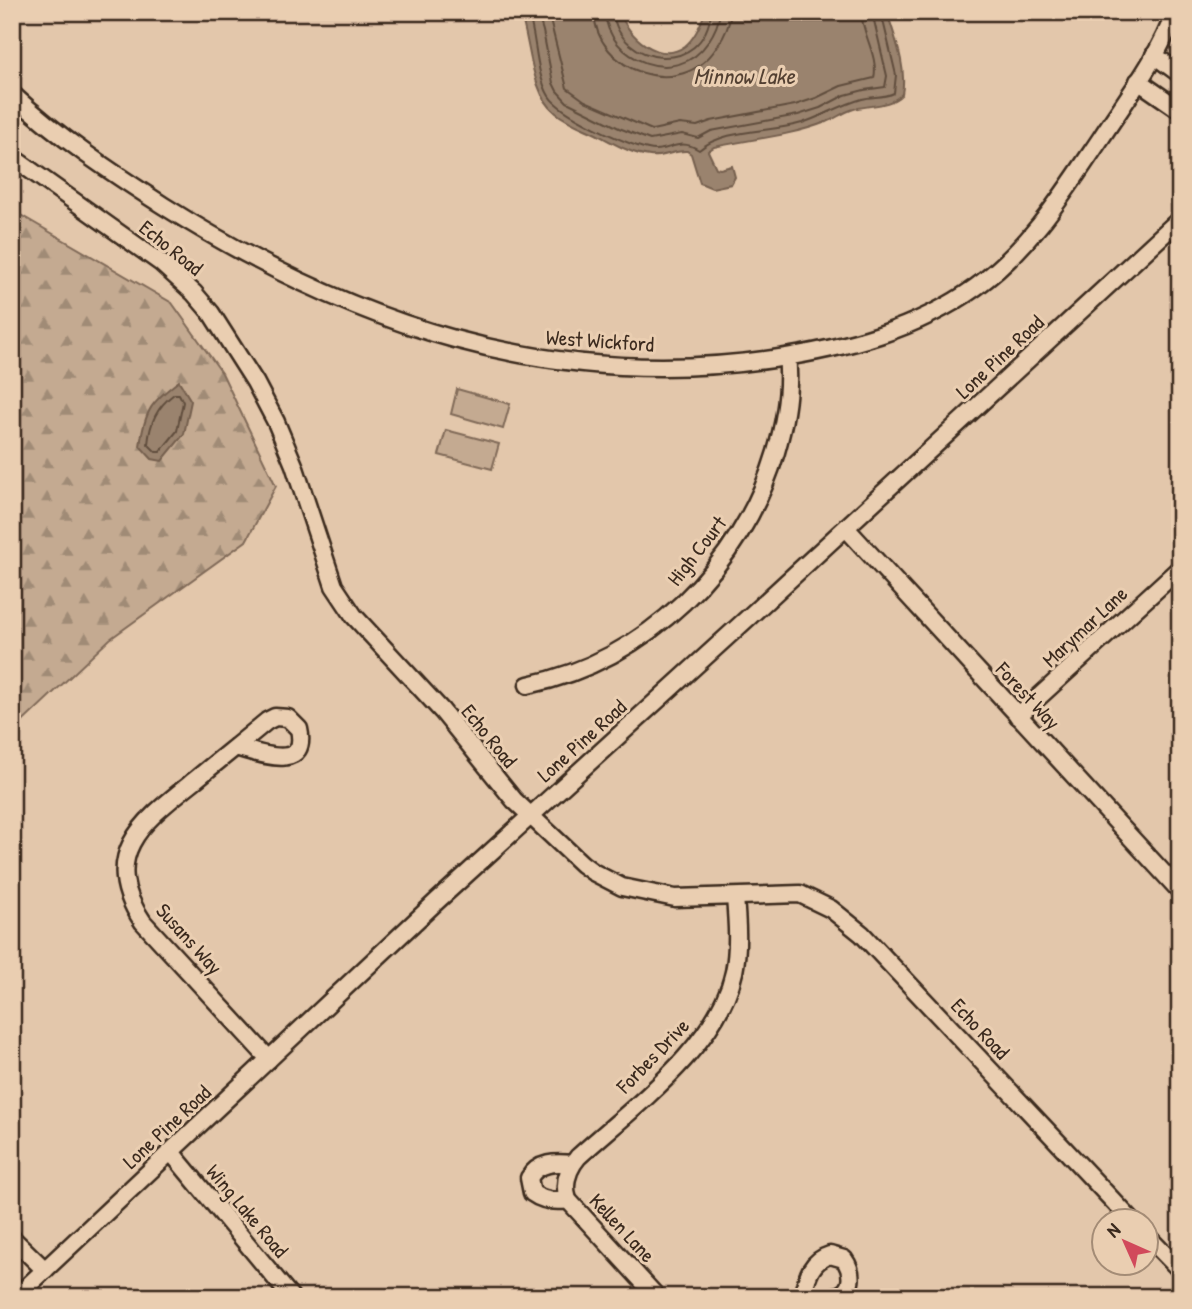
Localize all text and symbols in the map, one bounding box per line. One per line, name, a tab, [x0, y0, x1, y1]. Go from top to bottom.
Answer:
water label: Minnow Lake	[693, 60, 795, 91]
street label: Echo Road	[133, 213, 209, 282]
street label: Lone Pine Road	[949, 308, 1050, 405]
street label: West Wickford	[545, 322, 655, 359]
street label: High Court	[660, 509, 734, 592]
street label: Marymar Lane	[1036, 580, 1134, 674]
street label: Forest Way	[989, 655, 1067, 736]
street label: Lone Pine Road	[531, 693, 633, 788]
street label: Echo Road	[455, 698, 524, 774]
street label: Susans Way	[150, 897, 229, 981]
street label: Echo Road	[945, 992, 1016, 1066]
street label: Forbes Drive	[609, 1012, 696, 1100]
street label: Lone Pine Road	[116, 1078, 217, 1175]
street label: Wing Lake Road	[200, 1158, 295, 1264]
street label: Kellen Lane	[583, 1187, 662, 1269]
north arrow	[1090, 1208, 1160, 1278]
text: N	[1100, 1217, 1126, 1243]

